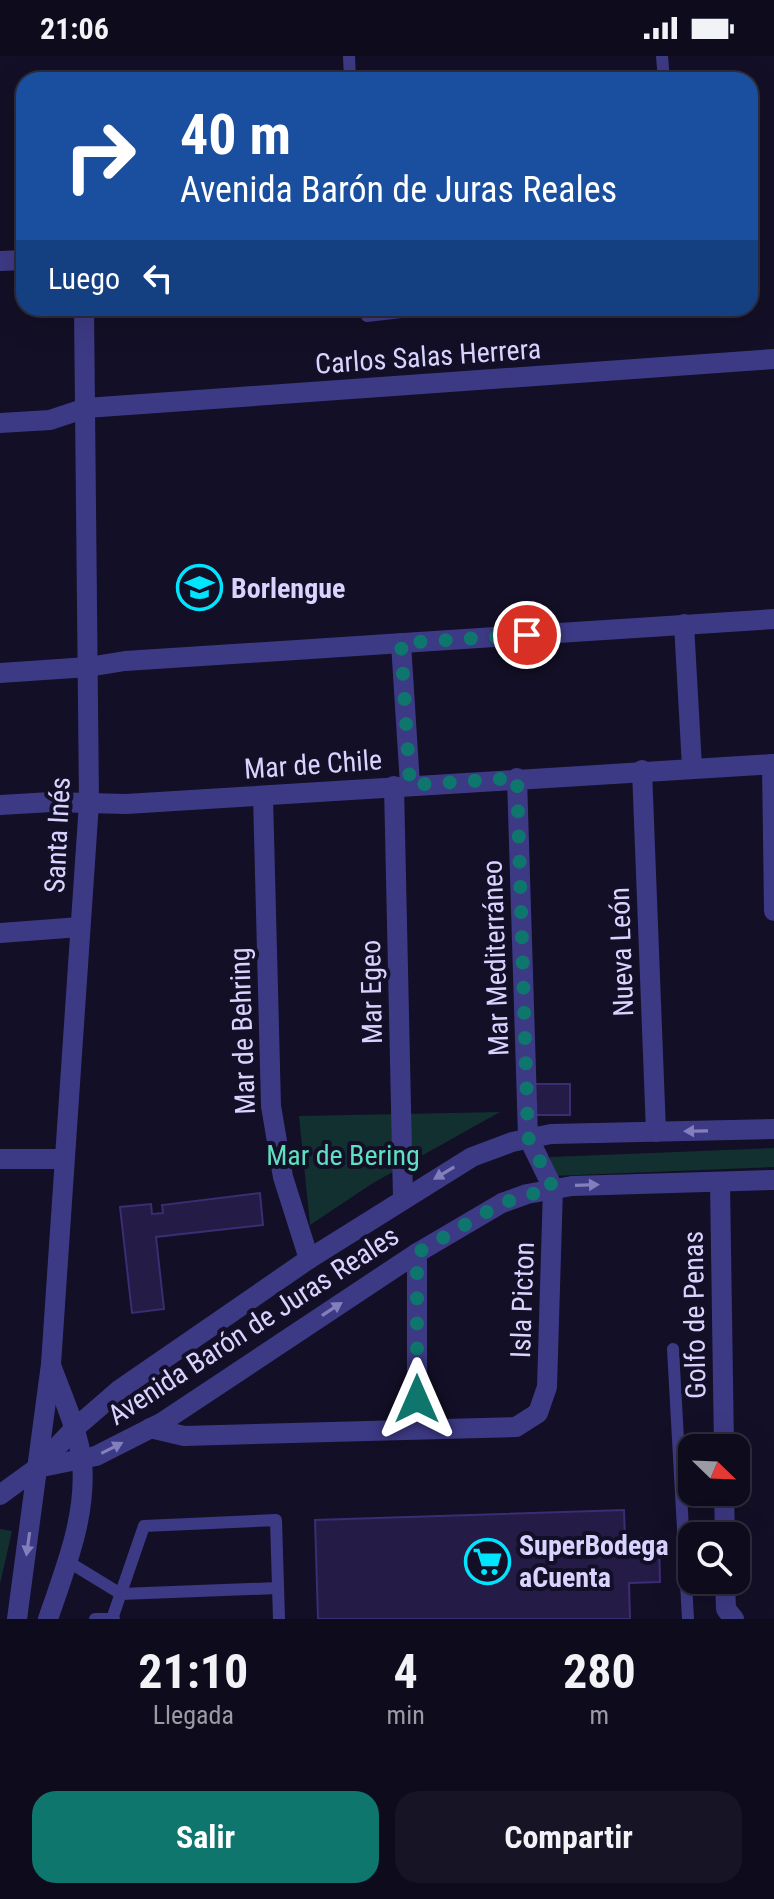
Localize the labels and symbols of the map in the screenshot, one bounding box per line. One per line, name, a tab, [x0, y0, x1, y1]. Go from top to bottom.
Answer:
street label: Carlos Salas Herrera	[314, 332, 542, 381]
school or university icon: Borlengue	[176, 564, 224, 612]
place label: Borlengue	[231, 572, 345, 605]
pin	[493, 601, 561, 669]
street label: Mar de Chile	[243, 743, 383, 786]
street label: Santa Inés	[38, 776, 77, 894]
street label: Mar Mediterráneo	[476, 859, 515, 1057]
street label: Nueva León	[603, 887, 640, 1017]
street label: Mar Egeo	[354, 940, 389, 1044]
street label: Mar de Behring	[223, 947, 262, 1115]
one-way arrow	[683, 1125, 708, 1137]
park label: Mar de Bering	[266, 1139, 420, 1172]
one-way arrow	[433, 1166, 455, 1180]
one-way arrow	[575, 1179, 600, 1192]
street label: Avenida Barón de Juras Reales	[102, 1219, 405, 1432]
street label: Golfo de Penas	[677, 1231, 712, 1399]
street label: Isla Picton	[504, 1241, 541, 1359]
one-way arrow	[321, 1303, 343, 1317]
position arrow	[375, 1357, 459, 1441]
north arrow	[678, 1434, 750, 1506]
one-way arrow	[101, 1441, 124, 1455]
place label: SuperBodega aCuenta	[519, 1529, 669, 1594]
one-way arrow	[21, 1532, 34, 1557]
supermarket icon: SuperBodega aCuenta	[464, 1537, 512, 1585]

